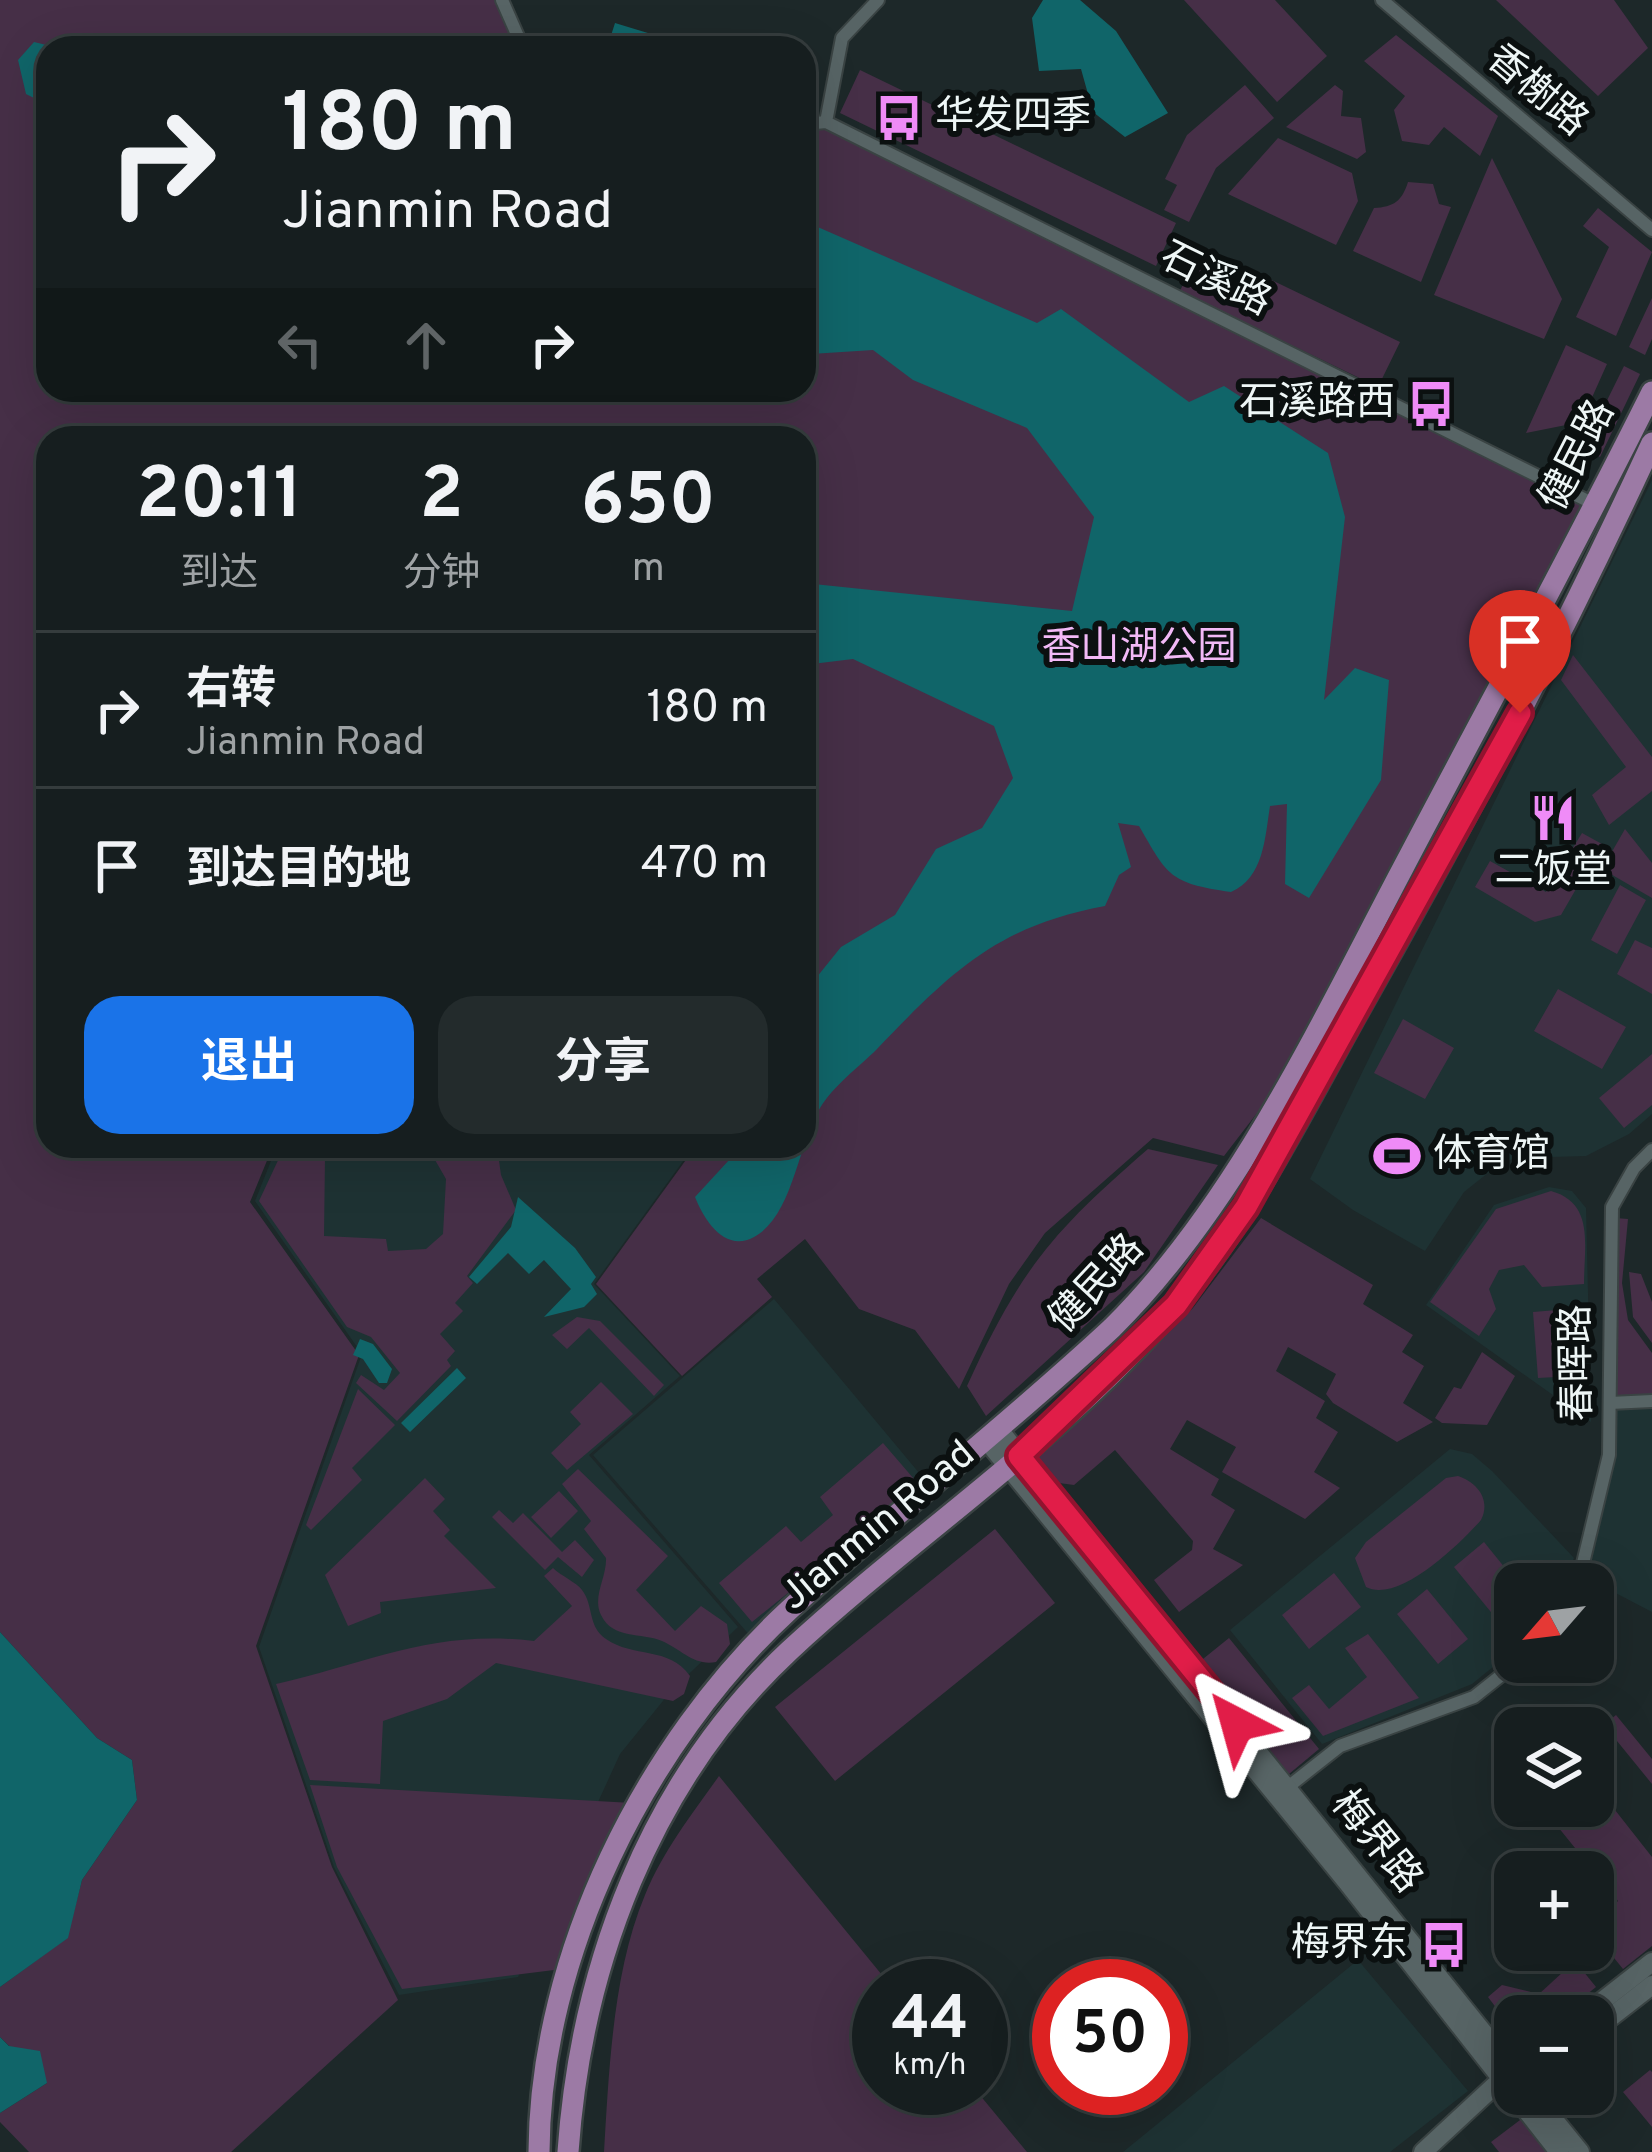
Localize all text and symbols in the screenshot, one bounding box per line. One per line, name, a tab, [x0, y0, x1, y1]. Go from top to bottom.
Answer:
street label: 香榭路	[1475, 36, 1597, 148]
text: 180 m	[282, 75, 517, 181]
icon: right	[84, 84, 240, 240]
bus stop icon: 华发四季	[874, 93, 924, 143]
place label: 华发四季	[935, 94, 1091, 143]
text: Jianmin Road	[282, 179, 613, 248]
street label: 石溪路	[1152, 233, 1278, 329]
icon: left	[267, 312, 333, 378]
icon: ahead	[393, 312, 459, 378]
icon: right	[519, 312, 585, 378]
bus stop icon: 石溪路西	[1406, 379, 1456, 429]
place label: 石溪路西	[1239, 380, 1395, 429]
street label: 健民路	[1531, 393, 1627, 519]
text: 20:11	[136, 452, 302, 544]
text: 2	[419, 452, 464, 544]
text: 650	[581, 458, 716, 550]
text: m	[632, 546, 665, 595]
text: 到达	[180, 551, 258, 600]
text: 分钟	[403, 551, 481, 600]
pin	[1469, 590, 1571, 713]
icon: arrive	[1487, 608, 1553, 674]
park label: 香山湖公园	[1041, 625, 1237, 674]
text: 右转	[186, 663, 276, 720]
icon: right	[84, 677, 150, 743]
text: 180 m	[647, 681, 768, 738]
text: Jianmin Road	[186, 720, 425, 769]
restaurant icon: 二饭堂	[1528, 793, 1578, 843]
icon: arrive	[84, 833, 150, 899]
text: 470 m	[641, 837, 768, 894]
text: 到达目的地	[186, 843, 411, 900]
place label: 二饭堂	[1494, 848, 1612, 897]
button: 退出	[84, 996, 414, 1134]
button: 分享	[438, 996, 768, 1134]
sports icon: 体育馆	[1372, 1131, 1422, 1181]
place label: 体育馆	[1433, 1132, 1550, 1181]
street label: 健民路	[1040, 1226, 1156, 1344]
street label: 春晖路	[1553, 1304, 1605, 1422]
street label: Jianmin Road	[772, 1431, 986, 1623]
north arrow	[1494, 1563, 1614, 1683]
map controls	[1494, 1563, 1614, 2115]
position arrow	[1174, 1661, 1300, 1787]
button: layers	[1494, 1707, 1614, 1827]
street label: 梅界路	[1319, 1782, 1431, 1904]
button: +	[1494, 1851, 1614, 1971]
bus stop icon: 梅界东	[1419, 1920, 1469, 1970]
place label: 梅界东	[1291, 1921, 1408, 1970]
speed limit sign: 50	[1032, 1959, 1188, 2115]
text: 44	[891, 1984, 969, 2060]
button: −	[1494, 1995, 1614, 2115]
text: km/h	[894, 2048, 966, 2085]

